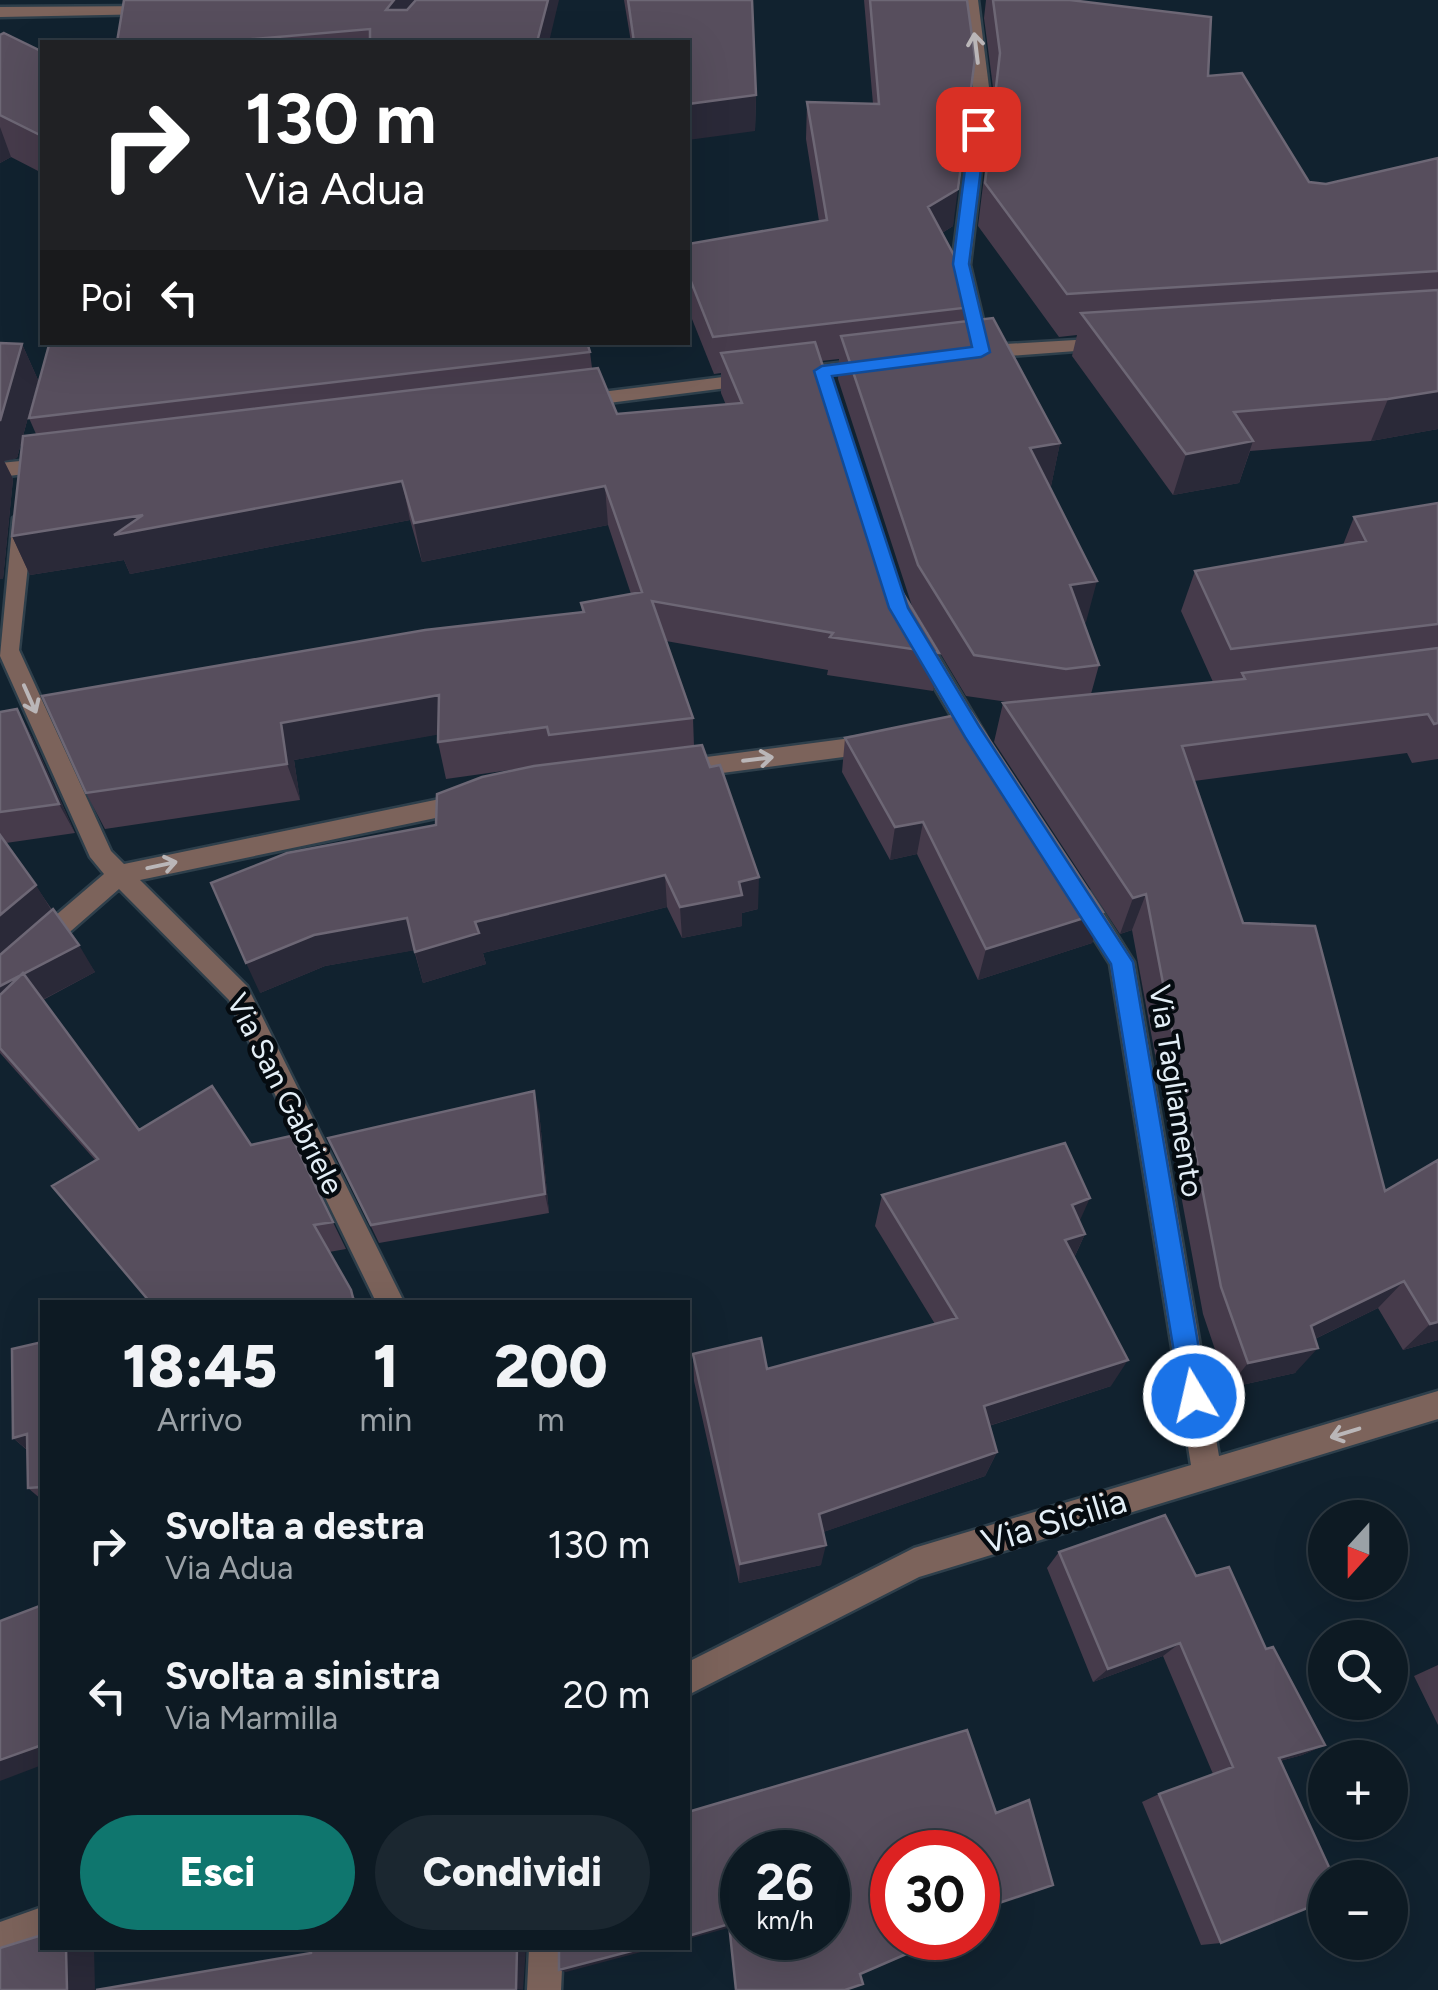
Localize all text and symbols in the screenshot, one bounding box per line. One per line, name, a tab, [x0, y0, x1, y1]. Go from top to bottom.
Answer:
one-way arrow	[967, 33, 985, 65]
text: 130 m	[245, 76, 437, 161]
icon: right	[80, 80, 210, 210]
pin	[936, 87, 1021, 172]
icon: arrive	[951, 102, 1006, 157]
text: Via Adua	[245, 161, 425, 215]
icon: left	[152, 270, 207, 325]
text: Poi	[80, 275, 132, 321]
one-way arrow	[22, 683, 41, 713]
one-way arrow	[741, 750, 773, 768]
one-way arrow	[146, 855, 178, 873]
street label: Via Tagliamento	[1141, 982, 1212, 1200]
street label: Via San Gabriele	[219, 987, 352, 1200]
text: 18:45	[122, 1330, 277, 1402]
text: 1	[373, 1330, 399, 1402]
text: 200	[494, 1330, 608, 1402]
position arrow	[1142, 1344, 1246, 1448]
text: Arrivo	[157, 1401, 243, 1439]
text: min	[359, 1401, 412, 1439]
text: m	[537, 1401, 565, 1439]
one-way arrow	[1329, 1425, 1361, 1443]
street label: Via Sicilia	[977, 1479, 1131, 1563]
north arrow	[1308, 1500, 1408, 1600]
map controls	[1308, 1500, 1408, 1960]
text: Svolta a destra	[165, 1503, 425, 1549]
icon: right	[80, 1518, 135, 1573]
text: 130 m	[548, 1522, 650, 1568]
text: Via Adua	[165, 1549, 293, 1587]
button: search	[1308, 1620, 1408, 1720]
text: Svolta a sinistra	[165, 1653, 440, 1699]
icon: left	[80, 1668, 135, 1723]
text: 20 m	[563, 1672, 650, 1718]
text: Via Marmilla	[165, 1699, 338, 1737]
button: +	[1308, 1740, 1408, 1840]
button: Esci	[80, 1815, 355, 1930]
button: Condividi	[375, 1815, 650, 1930]
speed limit sign: 30	[870, 1830, 1000, 1960]
text: 26	[756, 1852, 814, 1913]
button: −	[1308, 1860, 1408, 1960]
text: km/h	[756, 1905, 814, 1935]

